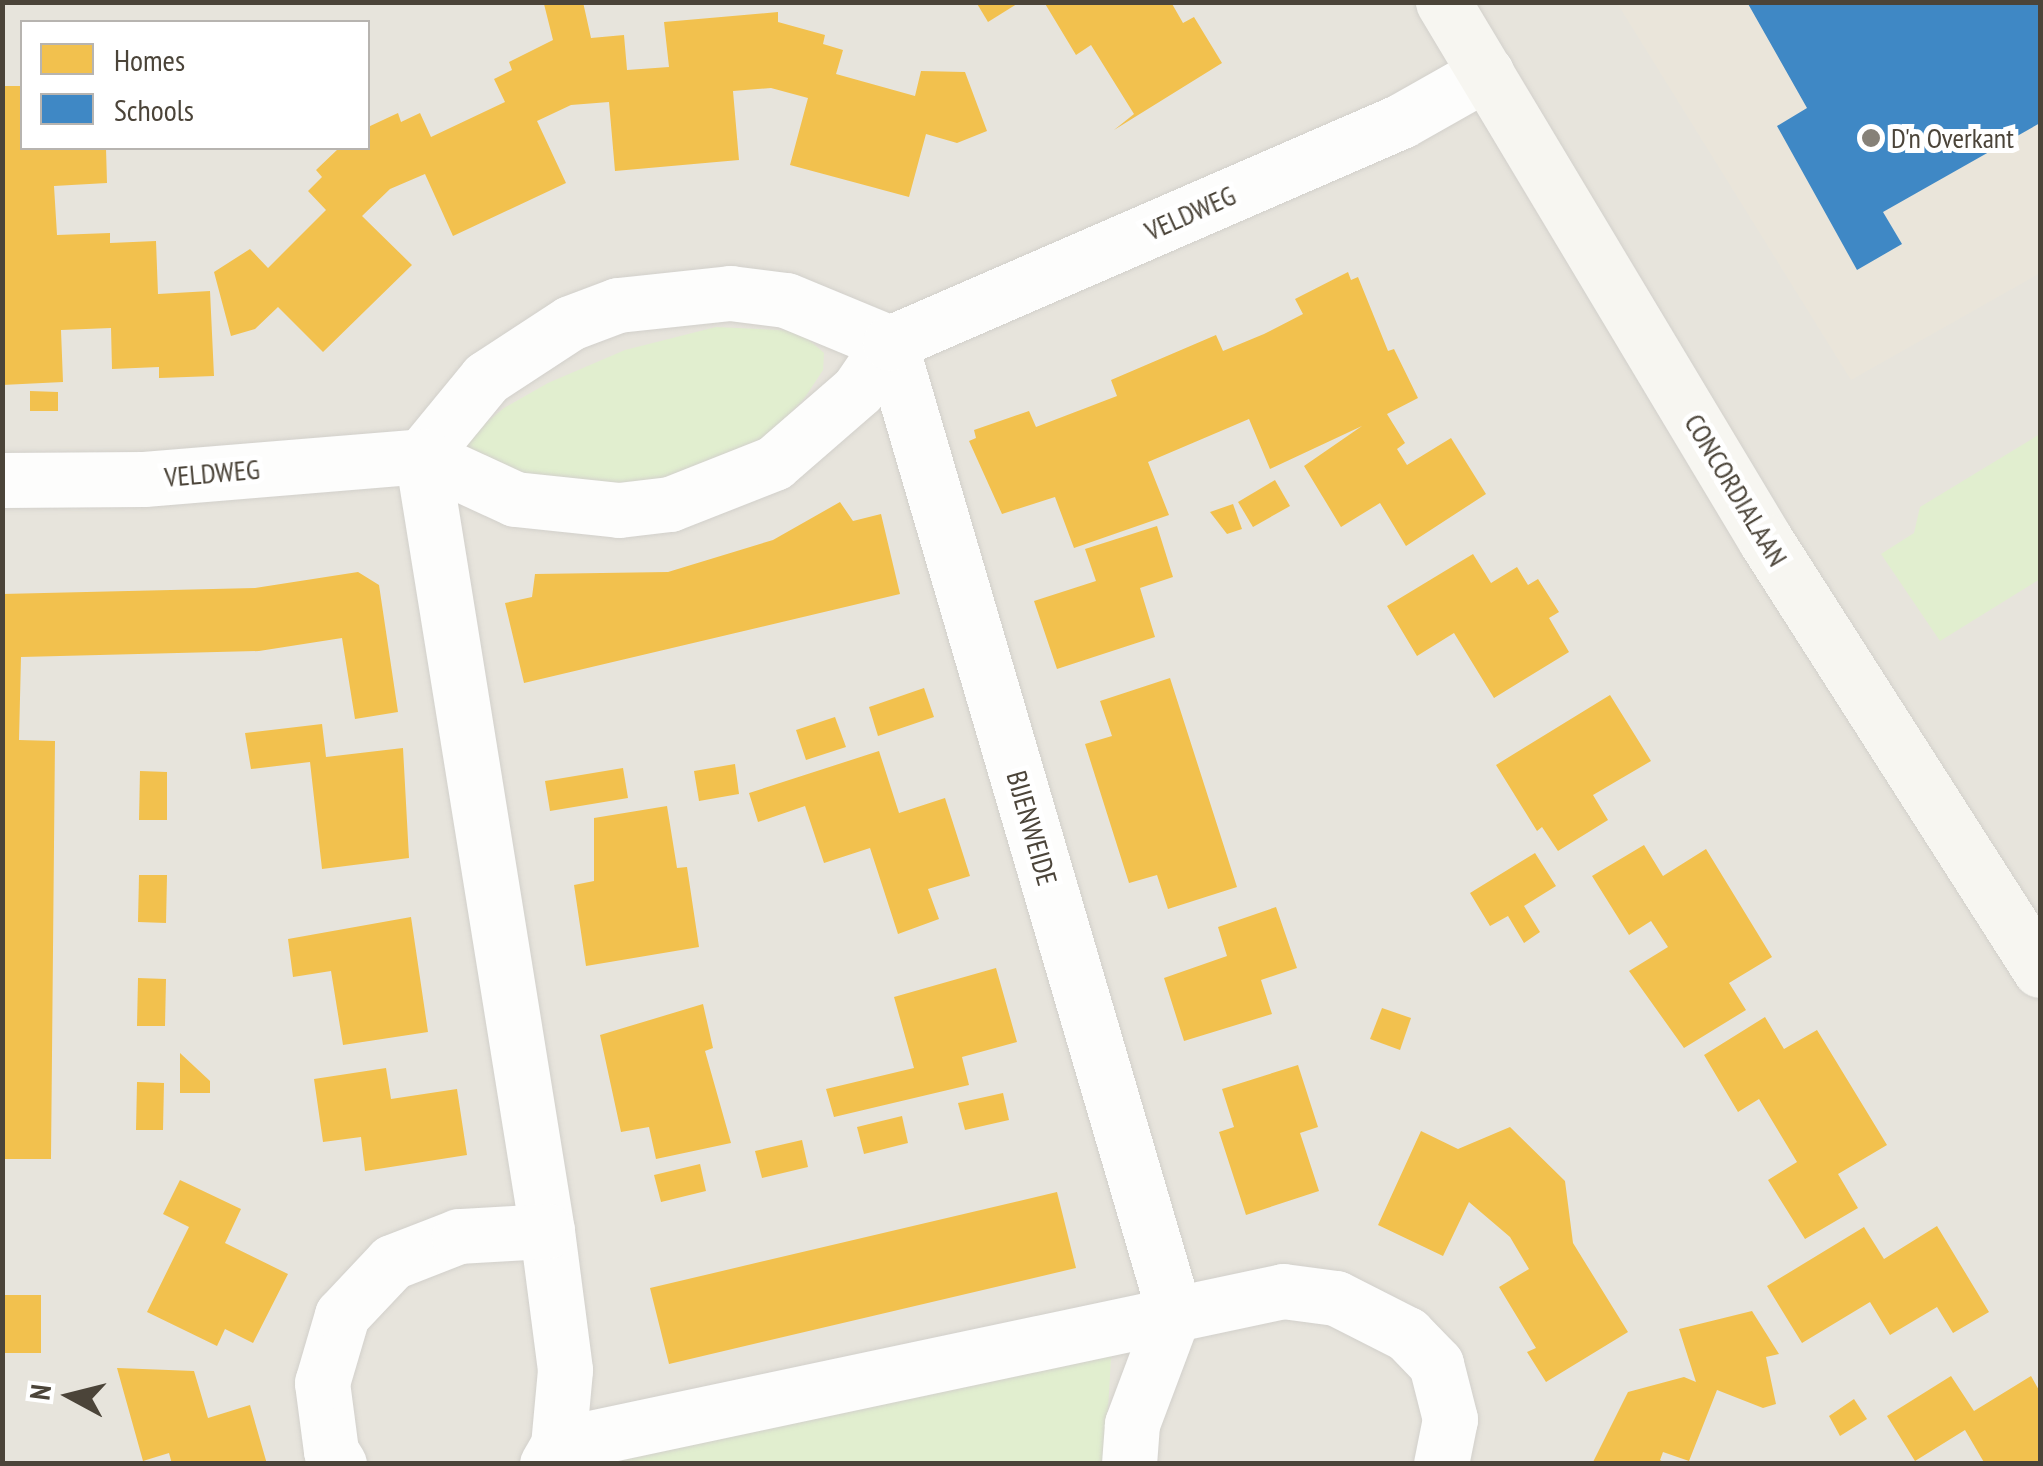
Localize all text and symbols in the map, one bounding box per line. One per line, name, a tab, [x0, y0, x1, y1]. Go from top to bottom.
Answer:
legend	[20, 20, 370, 150]
text: Homes	[114, 40, 185, 79]
text: Schools	[114, 90, 194, 129]
place label: D'n Overkant	[1891, 121, 2014, 155]
marker: D'n Overkant	[1860, 127, 1882, 149]
street label: VELDWEG	[1140, 178, 1240, 248]
street label: CONCORDIALAAN	[1677, 408, 1795, 572]
street label: VELDWEG	[163, 452, 261, 494]
street label: BIJENWEIDE	[1000, 767, 1064, 889]
north arrow	[20, 1346, 120, 1446]
text: N	[20, 1383, 59, 1402]

